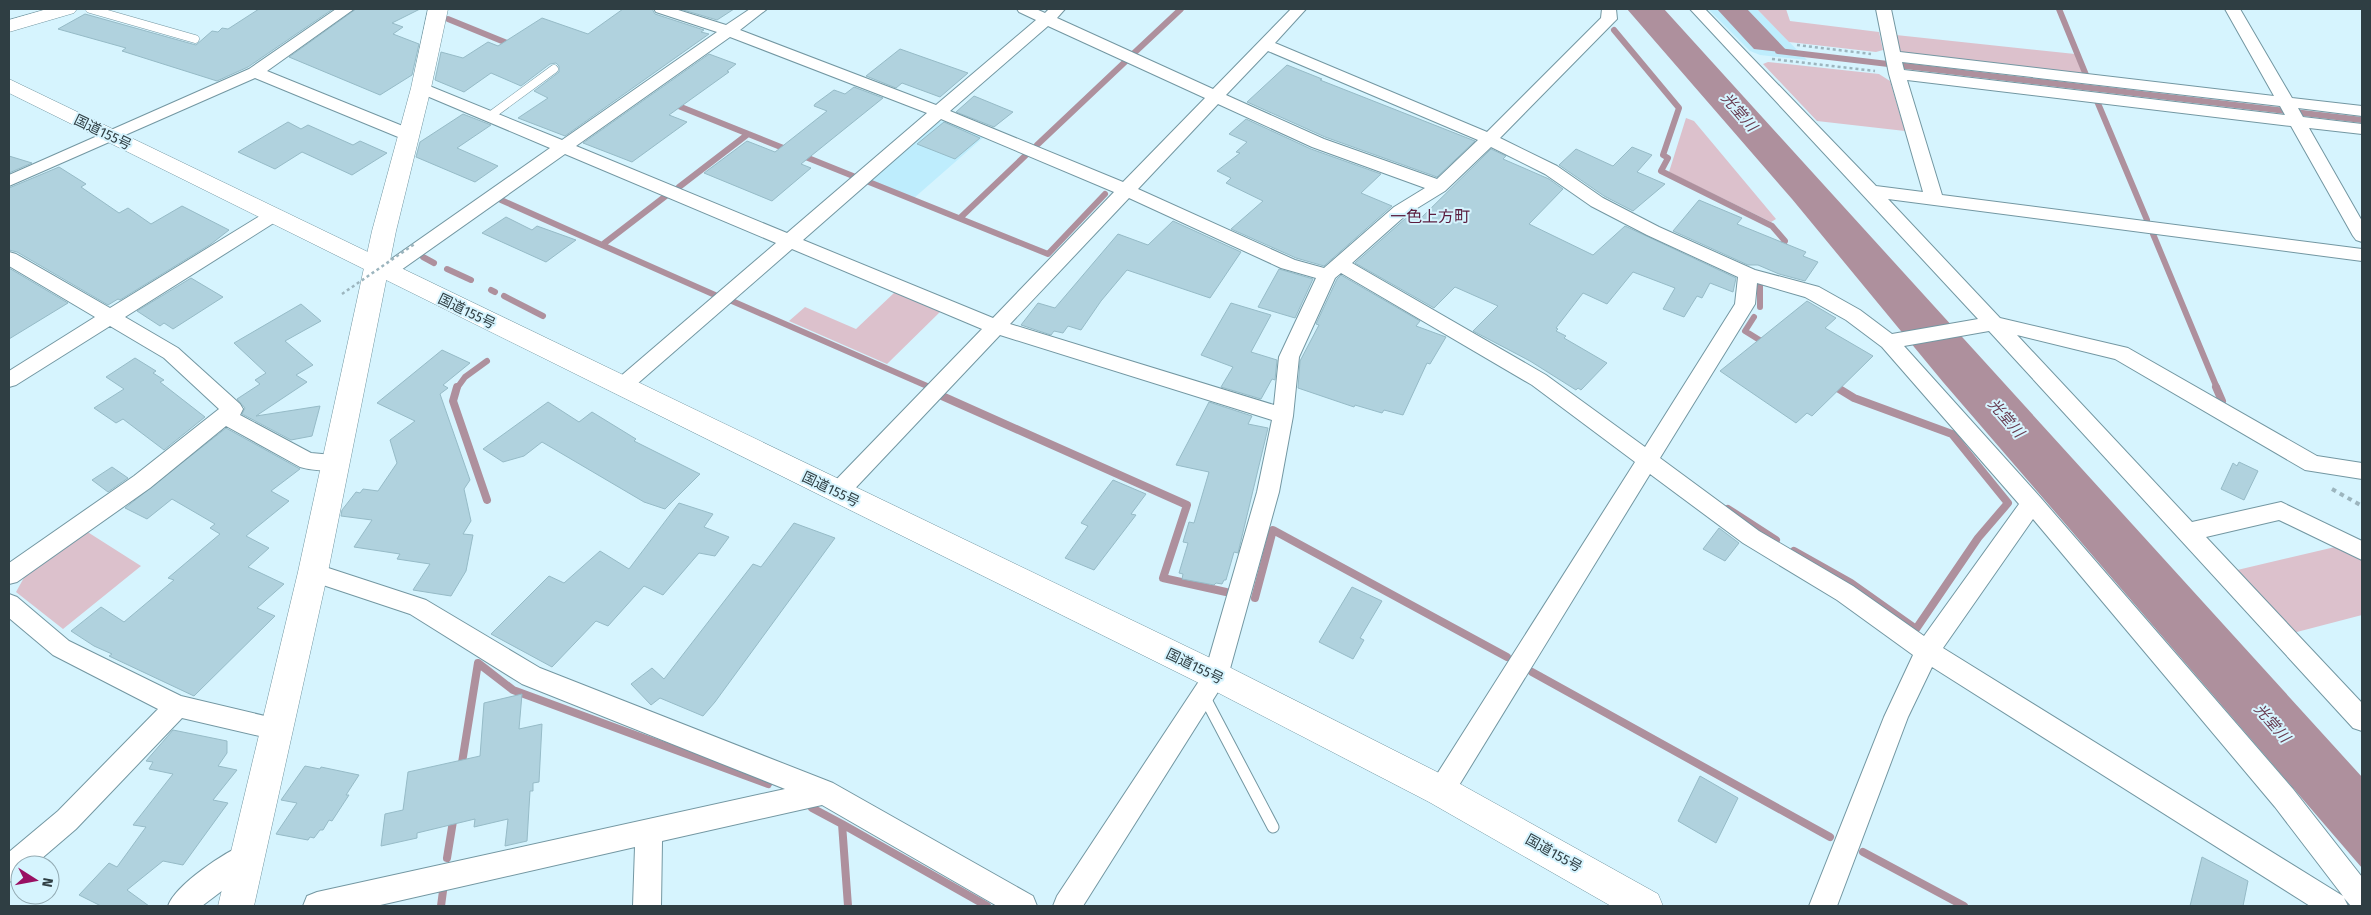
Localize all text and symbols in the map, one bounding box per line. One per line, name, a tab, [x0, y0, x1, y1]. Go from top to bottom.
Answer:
water label: 光堂川	[1717, 89, 1762, 136]
street label: 国道155号	[71, 111, 134, 154]
district label: 一色上方町	[1390, 207, 1470, 226]
street label: 国道155号	[435, 290, 498, 333]
water label: 光堂川	[1984, 395, 2029, 442]
street label: 国道155号	[799, 468, 862, 511]
street label: 国道155号	[1163, 645, 1226, 688]
water label: 光堂川	[2250, 700, 2295, 747]
street label: 国道155号	[1523, 831, 1585, 876]
north arrow	[10, 855, 60, 905]
text: N	[38, 876, 57, 889]

